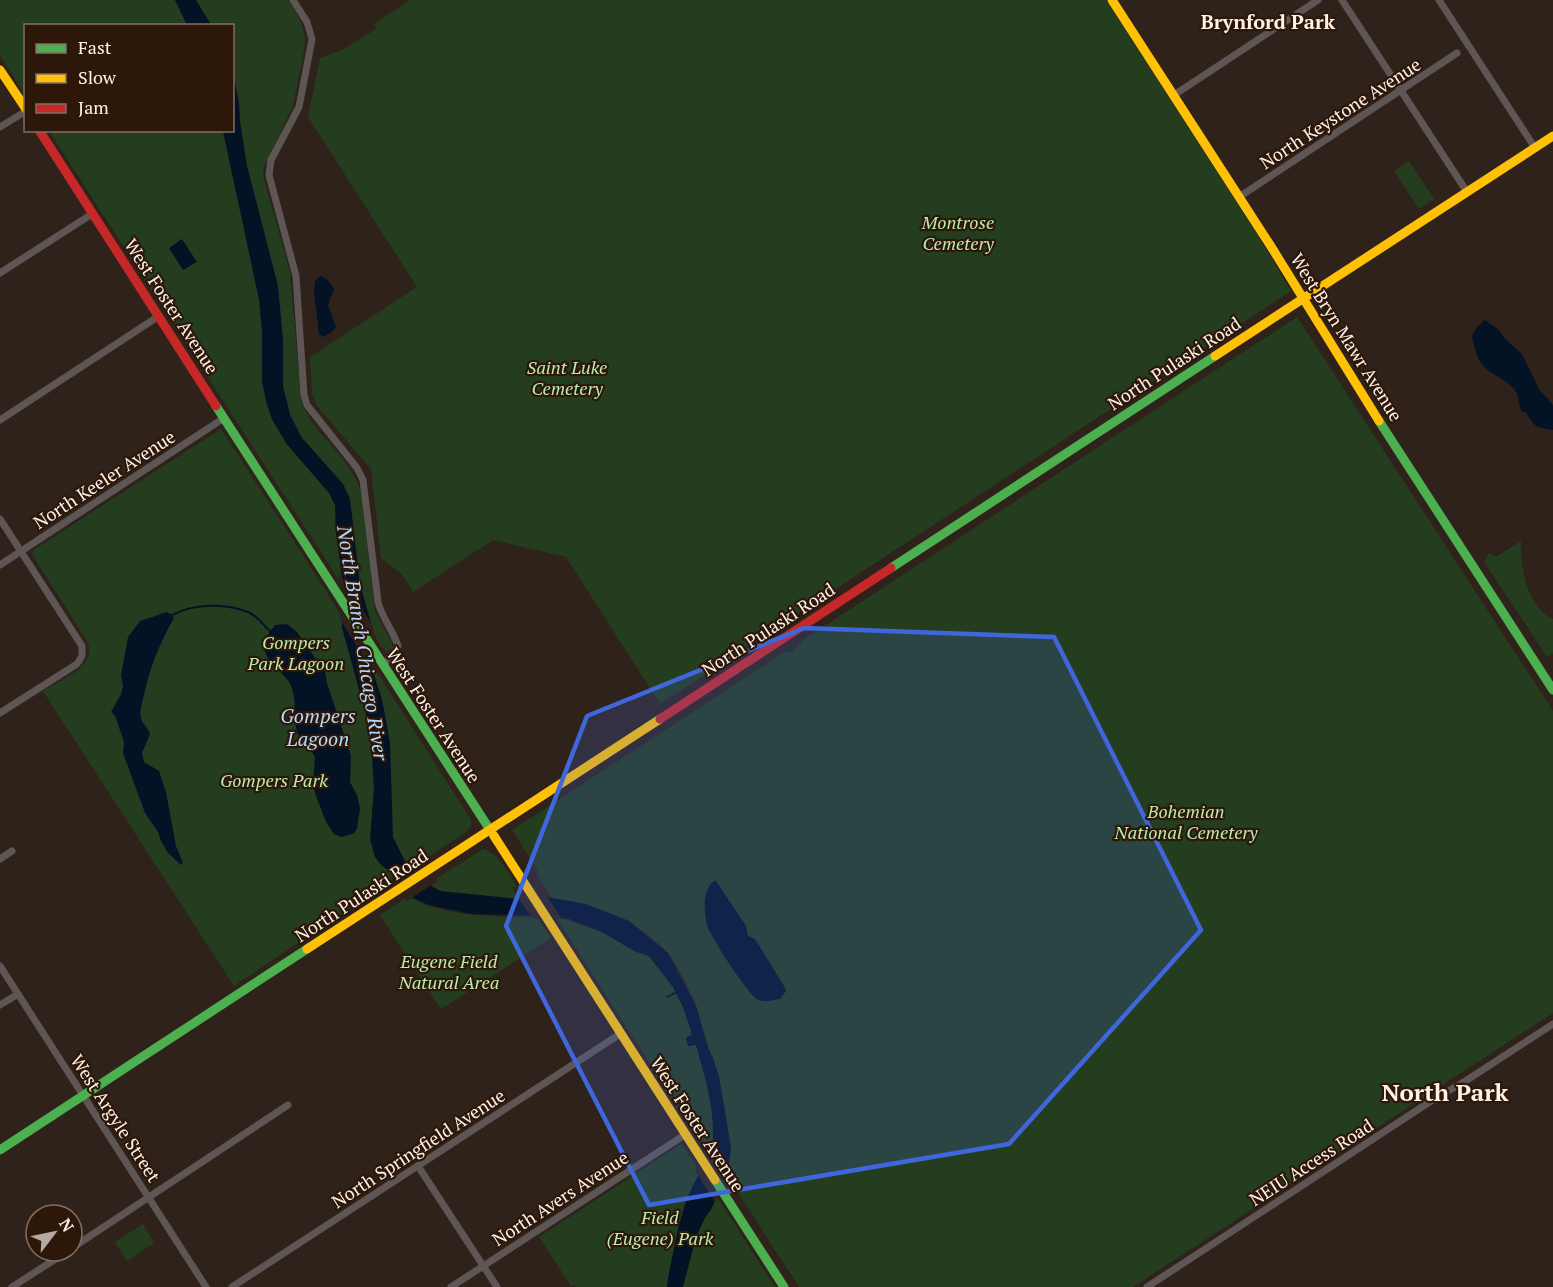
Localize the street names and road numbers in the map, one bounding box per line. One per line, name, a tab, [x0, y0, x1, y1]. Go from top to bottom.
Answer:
street label: North Keystone Avenue	[1255, 52, 1425, 174]
street label: West Foster Avenue	[119, 234, 225, 378]
street label: West Bryn Mawr Avenue	[1286, 249, 1408, 425]
street label: North Pulaski Road	[1103, 311, 1245, 415]
street label: North Keeler Avenue	[28, 424, 180, 534]
street label: North Pulaski Road	[697, 577, 839, 681]
street label: West Foster Avenue	[381, 643, 487, 787]
street label: North Pulaski Road	[290, 843, 432, 947]
street label: West Argyle Street	[66, 1049, 166, 1187]
street label: West Foster Avenue	[645, 1052, 751, 1196]
street label: North Springfield Avenue	[327, 1083, 509, 1213]
street label: NEIU Access Road	[1244, 1113, 1378, 1211]
street label: North Avers Avenue	[487, 1145, 633, 1251]

